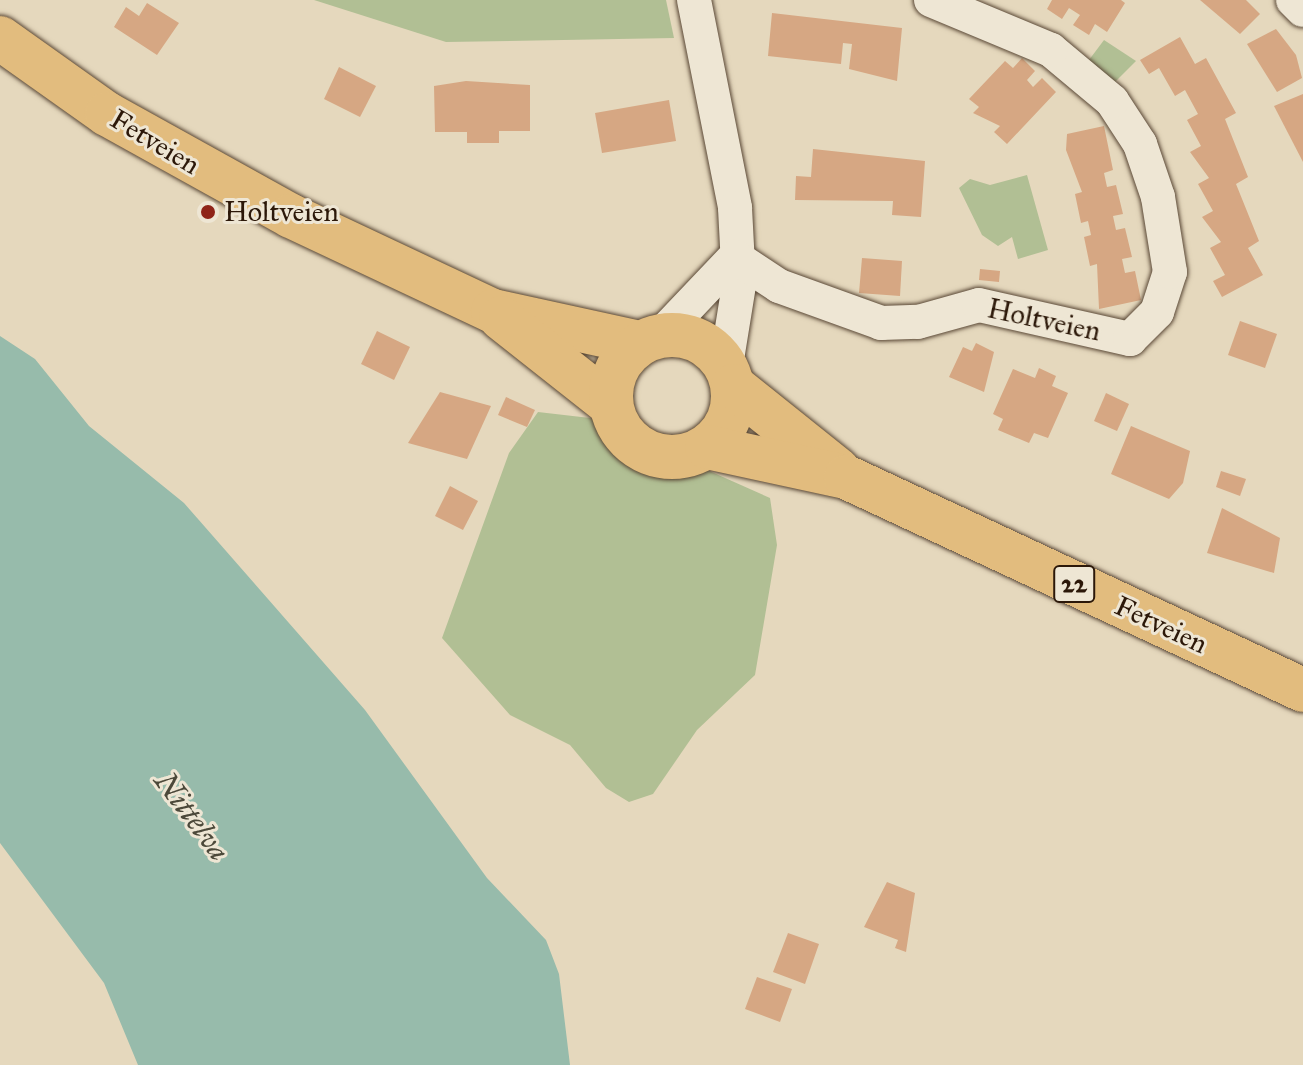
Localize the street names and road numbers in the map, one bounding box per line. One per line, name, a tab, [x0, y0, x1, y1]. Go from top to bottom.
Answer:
street label: Fetveien	[104, 102, 206, 182]
street label: Holtveien	[984, 292, 1104, 348]
road number: 22	[1052, 562, 1096, 606]
street label: Fetveien	[1109, 589, 1213, 661]

